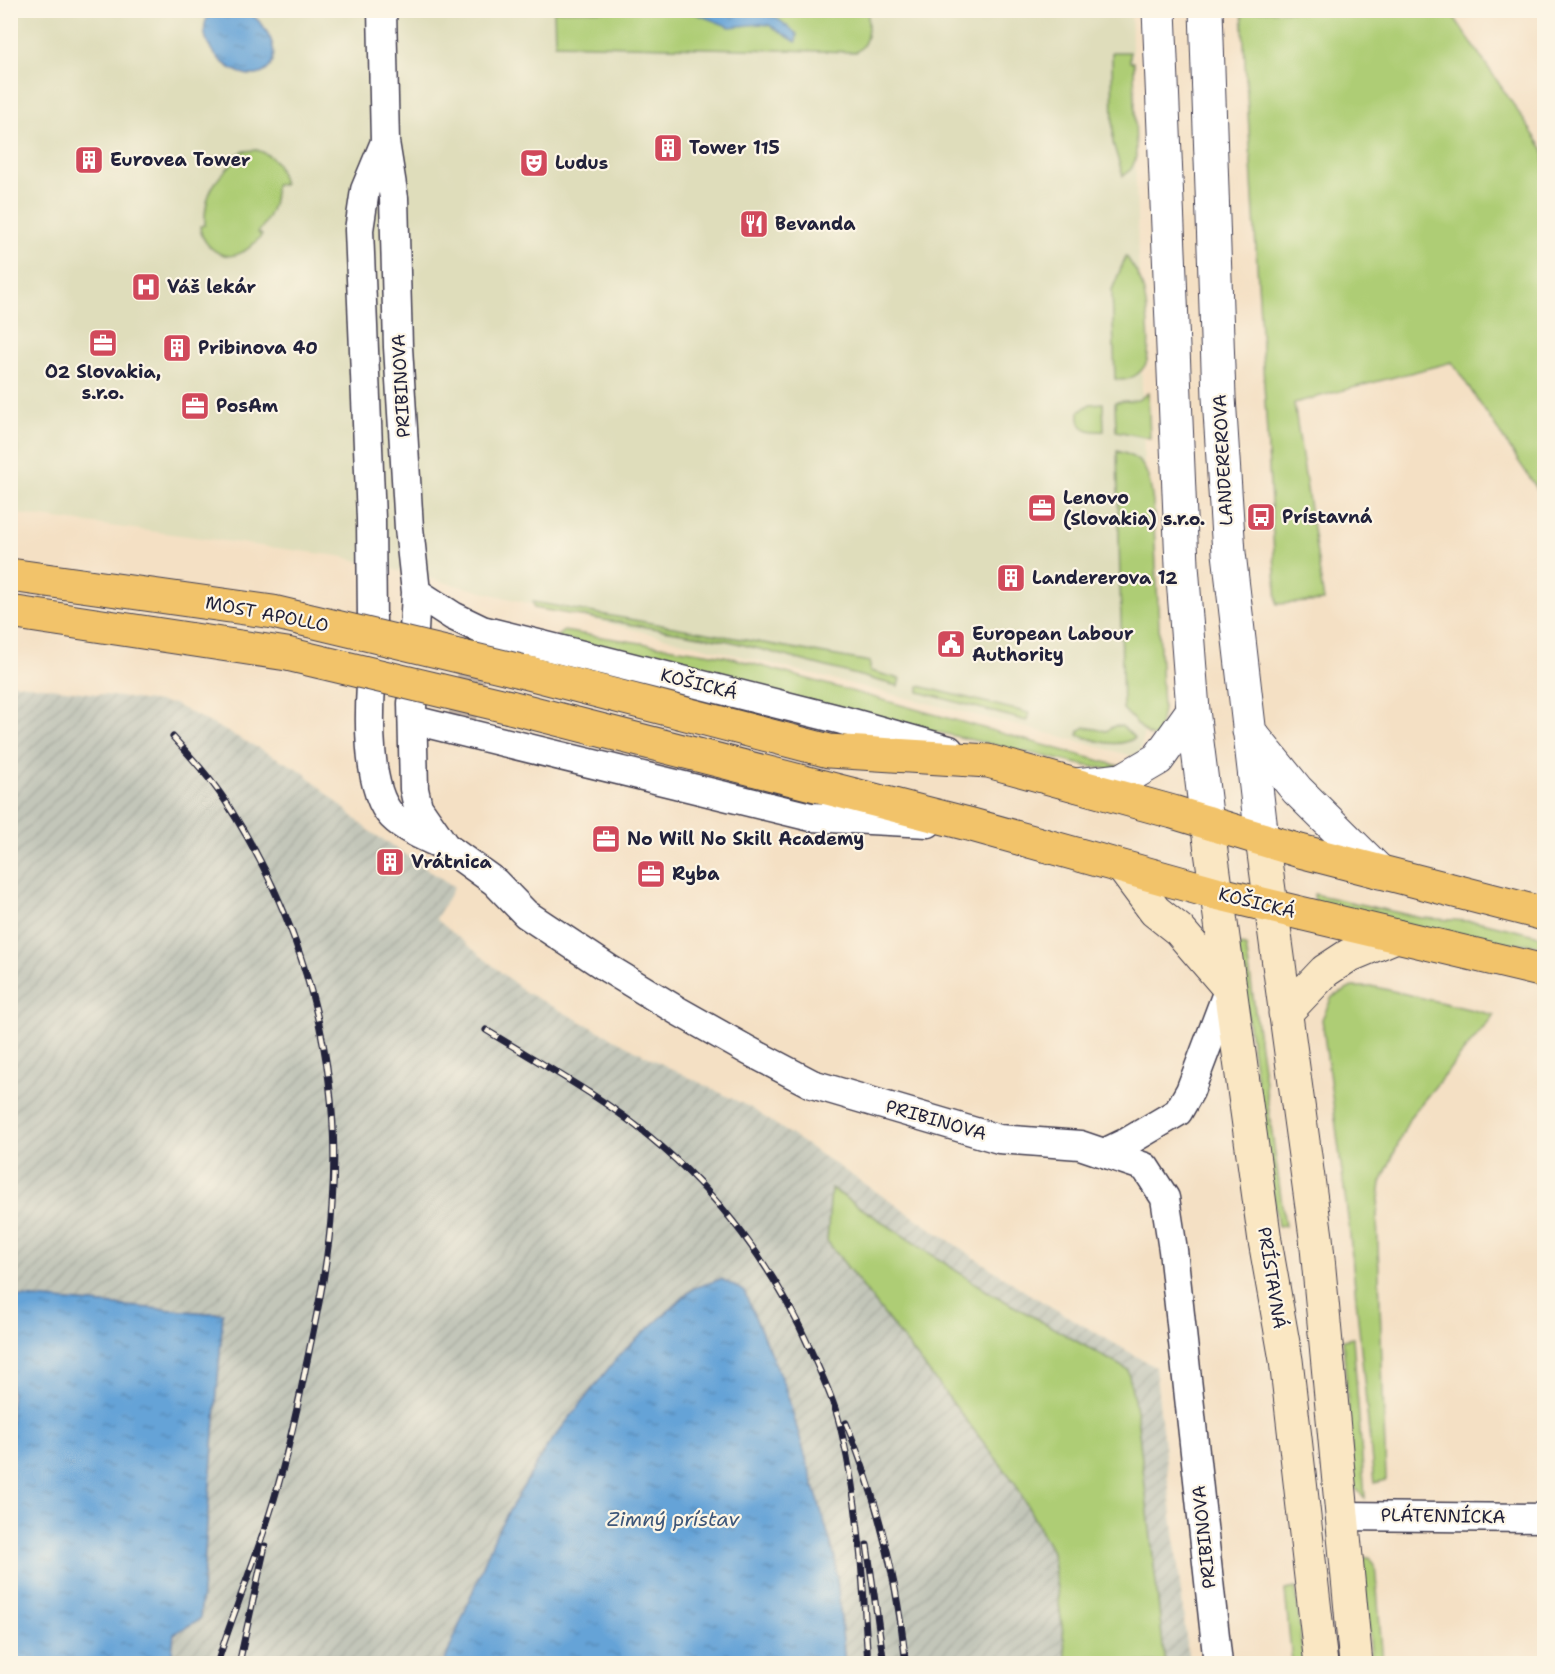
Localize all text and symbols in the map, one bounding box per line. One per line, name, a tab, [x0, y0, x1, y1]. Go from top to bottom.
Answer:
building icon: Tower 115	[652, 132, 684, 164]
place label: Tower 115	[689, 136, 780, 160]
building icon: Eurovea Tower	[73, 144, 105, 176]
theatre icon: Ludus	[518, 147, 550, 179]
place label: Eurovea Tower	[110, 148, 251, 172]
place label: Ludus	[555, 151, 608, 175]
restaurant icon: Bevanda	[738, 208, 770, 240]
place label: Bevanda	[775, 212, 856, 236]
hospital icon: Váš lekár	[130, 271, 162, 303]
place label: Váš lekár	[167, 275, 257, 299]
office icon: O2 Slovakia, s.r.o.	[87, 327, 119, 359]
building icon: Pribinova 40	[161, 332, 193, 364]
street label: PRIBINOVA	[386, 334, 416, 438]
place label: Pribinova 40	[198, 336, 318, 360]
place label: O2 Slovakia, s.r.o.	[45, 360, 161, 405]
office icon: PosAm	[179, 390, 211, 422]
place label: PosAm	[216, 394, 279, 418]
street label: LANDEREROVA	[1208, 394, 1238, 526]
place label: Lenovo (Slovakia) s.r.o.	[1063, 486, 1205, 531]
office icon: Lenovo (Slovakia) s.r.o.	[1026, 492, 1058, 524]
bus stop icon: Prístavná	[1245, 501, 1277, 533]
place label: Prístavná	[1282, 505, 1373, 529]
building icon: Landererova 12	[995, 562, 1027, 594]
place label: Landererova 12	[1032, 566, 1178, 590]
street label: MOST APOLLO	[203, 590, 331, 638]
place label: European Labour Authority	[972, 622, 1134, 667]
public building icon: European Labour Authority	[935, 628, 967, 660]
street label: KOŠICKÁ	[658, 663, 740, 705]
office icon: No Will No Skill Academy	[590, 823, 622, 855]
place label: No Will No Skill Academy	[627, 827, 864, 851]
building icon: Vrátnica	[374, 846, 406, 878]
place label: Vrátnica	[411, 850, 493, 874]
office icon: Ryba	[635, 858, 667, 890]
place label: Ryba	[672, 862, 720, 886]
street label: KOŠICKÁ	[1216, 882, 1298, 924]
street label: PRIBINOVA	[883, 1094, 989, 1146]
street label: PRÍSTAVNÁ	[1252, 1225, 1292, 1331]
street label: PRIBINOVA	[1187, 1484, 1221, 1590]
street label: PLÁTENNÍCKA	[1380, 1503, 1506, 1529]
water label: Zimný prístav	[607, 1506, 740, 1532]

